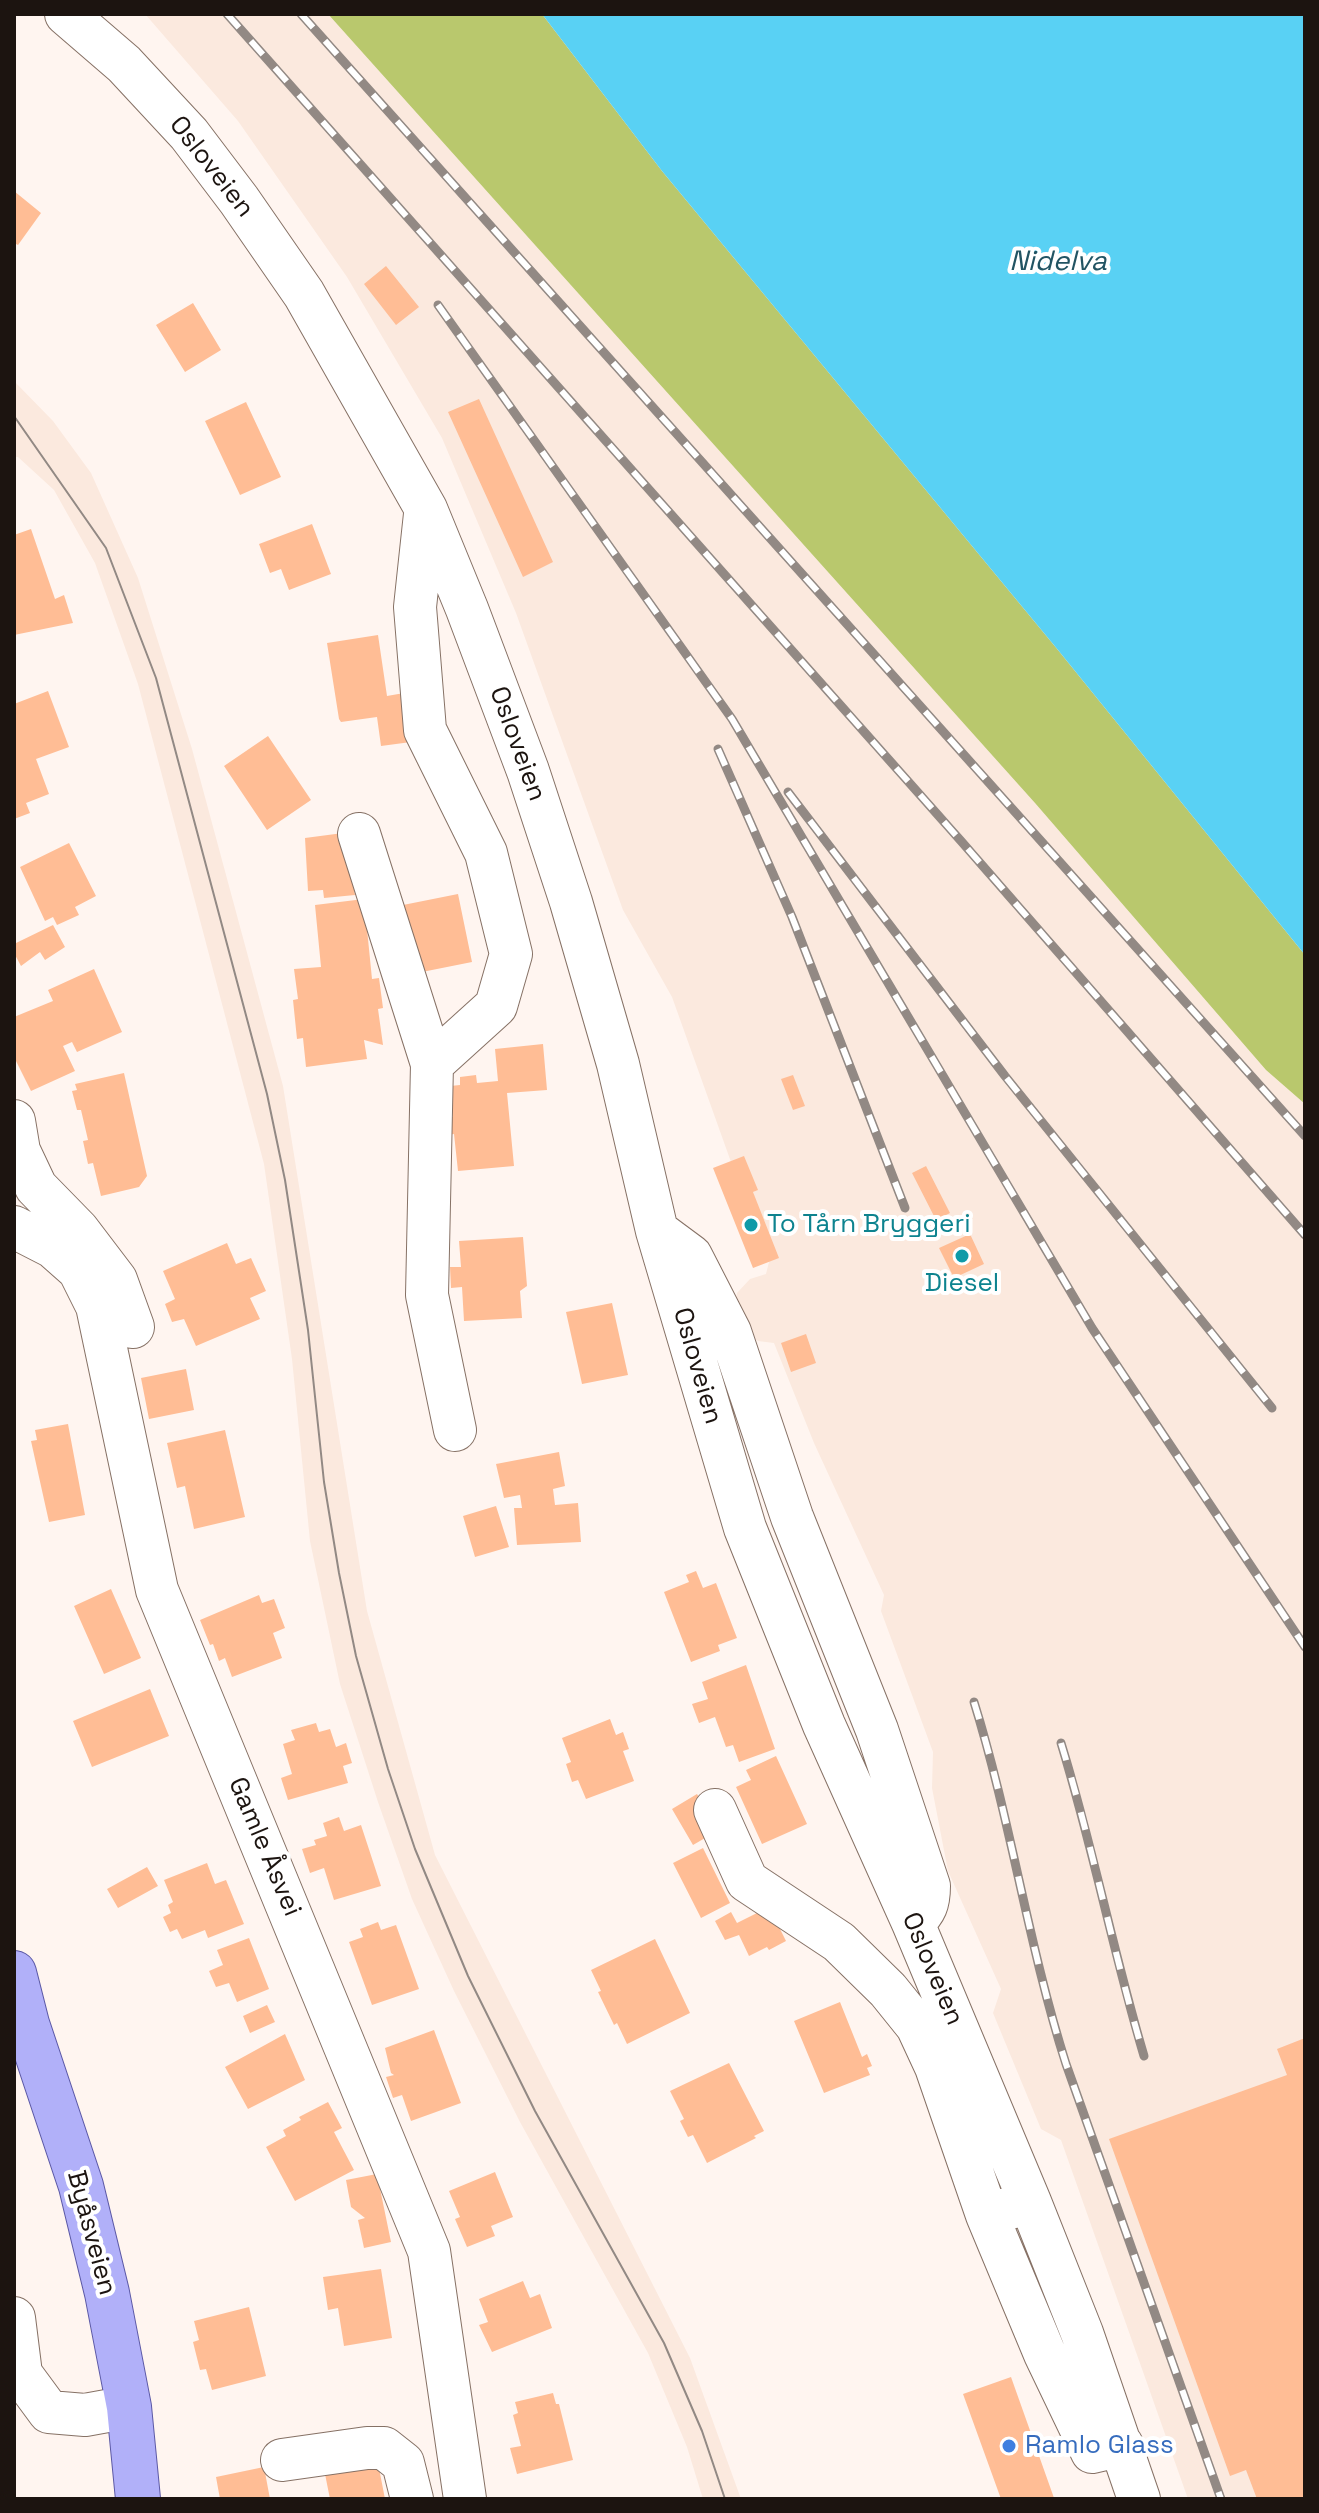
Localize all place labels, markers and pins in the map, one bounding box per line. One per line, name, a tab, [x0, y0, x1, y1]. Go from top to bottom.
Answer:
place label: To Tårn Bryggeri	[767, 1209, 971, 1241]
marker: To Tårn Bryggeri	[742, 1216, 760, 1234]
marker: Diesel	[953, 1247, 971, 1265]
place label: Diesel	[925, 1268, 999, 1300]
place label: Ramlo Glass	[1025, 2430, 1174, 2462]
marker: Ramlo Glass	[1000, 2437, 1018, 2455]

